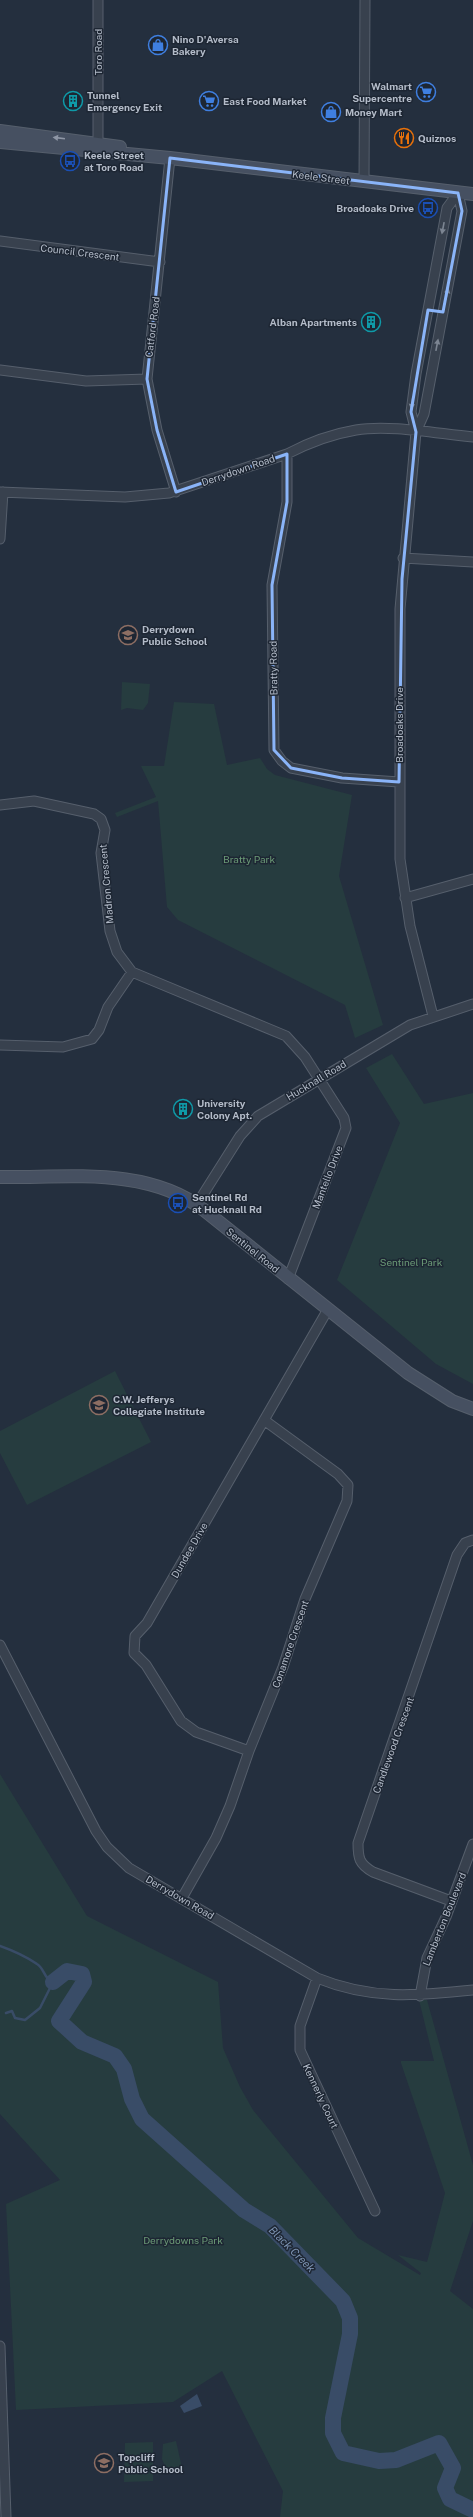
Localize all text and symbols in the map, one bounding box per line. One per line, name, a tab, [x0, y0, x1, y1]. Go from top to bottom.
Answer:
street label: Toro Road	[92, 29, 104, 75]
place label: Nino D'Aversa Bakery	[172, 33, 239, 57]
shop icon: Nino D'Aversa Bakery	[147, 34, 169, 56]
place label: Walmart Supercentre	[352, 80, 412, 104]
supermarket icon: Walmart Supercentre	[415, 81, 437, 103]
place label: Tunnel Emergency Exit	[87, 89, 162, 113]
building icon: Tunnel Emergency Exit	[62, 90, 84, 112]
supermarket icon: East Food Market	[198, 90, 220, 112]
place label: East Food Market	[223, 95, 307, 107]
shop icon: Money Mart	[320, 101, 342, 123]
place label: Money Mart	[345, 106, 402, 118]
restaurant icon: Quiznos	[393, 127, 415, 149]
place label: Quiznos	[418, 132, 456, 144]
one-way arrow	[53, 135, 65, 141]
place label: Keele Street at Toro Road	[84, 149, 144, 173]
bus stop icon: Keele Street at Toro Road	[59, 150, 81, 172]
street label: Keele Street	[292, 168, 351, 186]
bus stop icon: Broadoaks Drive	[417, 197, 439, 219]
place label: Broadoaks Drive	[336, 202, 414, 214]
one-way arrow	[440, 222, 446, 234]
street label: Council Crescent	[40, 241, 120, 263]
one-way arrow	[444, 287, 450, 300]
street label: Catford Road	[142, 296, 162, 358]
building icon: Alban Apartments	[360, 311, 382, 333]
place label: Alban Apartments	[270, 316, 357, 328]
one-way arrow	[434, 339, 440, 351]
one-way arrow	[409, 397, 415, 409]
street label: Derrydown Road	[200, 452, 276, 488]
place label: Derrydown Public School	[142, 623, 207, 647]
school or university icon: Derrydown Public School	[117, 624, 139, 646]
street label: Bratty Road	[267, 641, 279, 695]
street label: Broadoaks Drive	[393, 687, 405, 763]
street label: Madron Crescent	[97, 844, 115, 924]
park label: Bratty Park	[223, 853, 275, 865]
street label: Hucknall Road	[284, 1057, 348, 1103]
place label: University Colony Apt.	[197, 1097, 253, 1121]
building icon: University Colony Apt.	[172, 1098, 194, 1120]
street label: Mantello Drive	[309, 1143, 345, 1210]
place label: Sentinel Rd at Hucknall Rd	[192, 1191, 262, 1215]
bus stop icon: Sentinel Rd at Hucknall Rd	[167, 1192, 189, 1214]
street label: Sentinel Road	[224, 1225, 282, 1275]
park label: Sentinel Park	[380, 1256, 443, 1268]
place label: C.W. Jefferys Collegiate Institute	[113, 1393, 205, 1417]
school or university icon: C.W. Jefferys Collegiate Institute	[88, 1394, 110, 1416]
street label: Dundee Drive	[168, 1520, 210, 1580]
street label: Conamore Crescent	[269, 1599, 311, 1689]
street label: Candlewood Crescent	[370, 1695, 416, 1795]
street label: Lamberton Boulevard	[420, 1871, 468, 1967]
street label: Derrydown Road	[144, 1873, 216, 1921]
street label: Kennerly Court	[301, 2062, 341, 2130]
water label: Black Creek	[267, 2224, 317, 2274]
park label: Derrydowns Park	[143, 2234, 223, 2246]
place label: Topcliff Public School	[118, 2451, 183, 2475]
school or university icon: Topcliff Public School	[93, 2452, 115, 2474]

